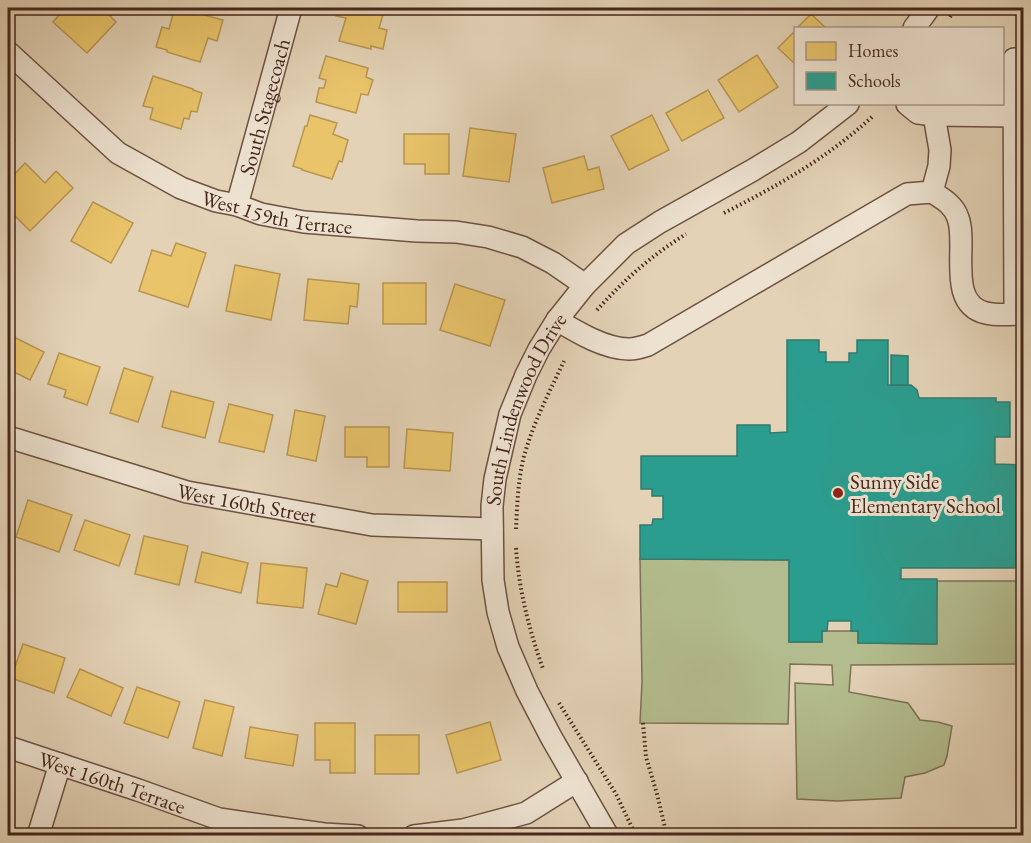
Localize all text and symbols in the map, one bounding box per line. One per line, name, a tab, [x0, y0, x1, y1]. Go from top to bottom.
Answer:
legend	[794, 27, 1004, 105]
street label: South Stagecoach	[232, 35, 296, 178]
text: Homes	[848, 39, 899, 62]
text: Schools	[848, 69, 901, 92]
street label: West 159th Terrace	[198, 183, 353, 239]
street label: South Lindenwood Drive	[479, 306, 572, 507]
place label: Sunny Side Elementary School	[850, 468, 1001, 519]
street label: West 160th Street	[174, 476, 319, 528]
marker: Sunny Side Elementary School	[831, 486, 845, 500]
street label: West 160th Terrace	[35, 745, 190, 820]

